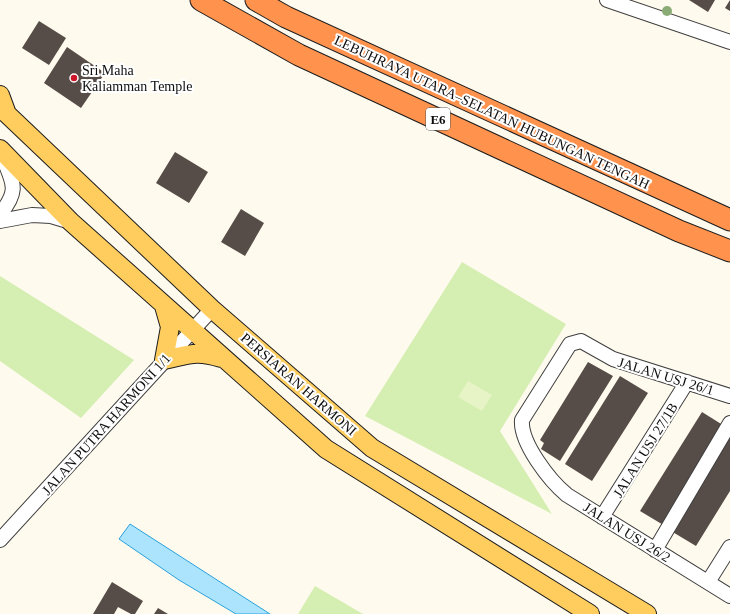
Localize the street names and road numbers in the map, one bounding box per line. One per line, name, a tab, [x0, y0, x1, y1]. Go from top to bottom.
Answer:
street label: LEBUHRAYA UTARA–SELATAN HUBUNGAN TENGAH	[332, 33, 652, 192]
road number: E6	[426, 108, 450, 130]
street label: PERSIARAN HARMONI	[238, 330, 360, 439]
street label: JALAN PUTRA HARMONI 1/1	[39, 351, 174, 498]
street label: JALAN USJ 26/1	[616, 355, 716, 398]
street label: JALAN USJ 27/1B	[610, 400, 681, 500]
street label: JALAN USJ 26/2	[581, 500, 673, 565]

